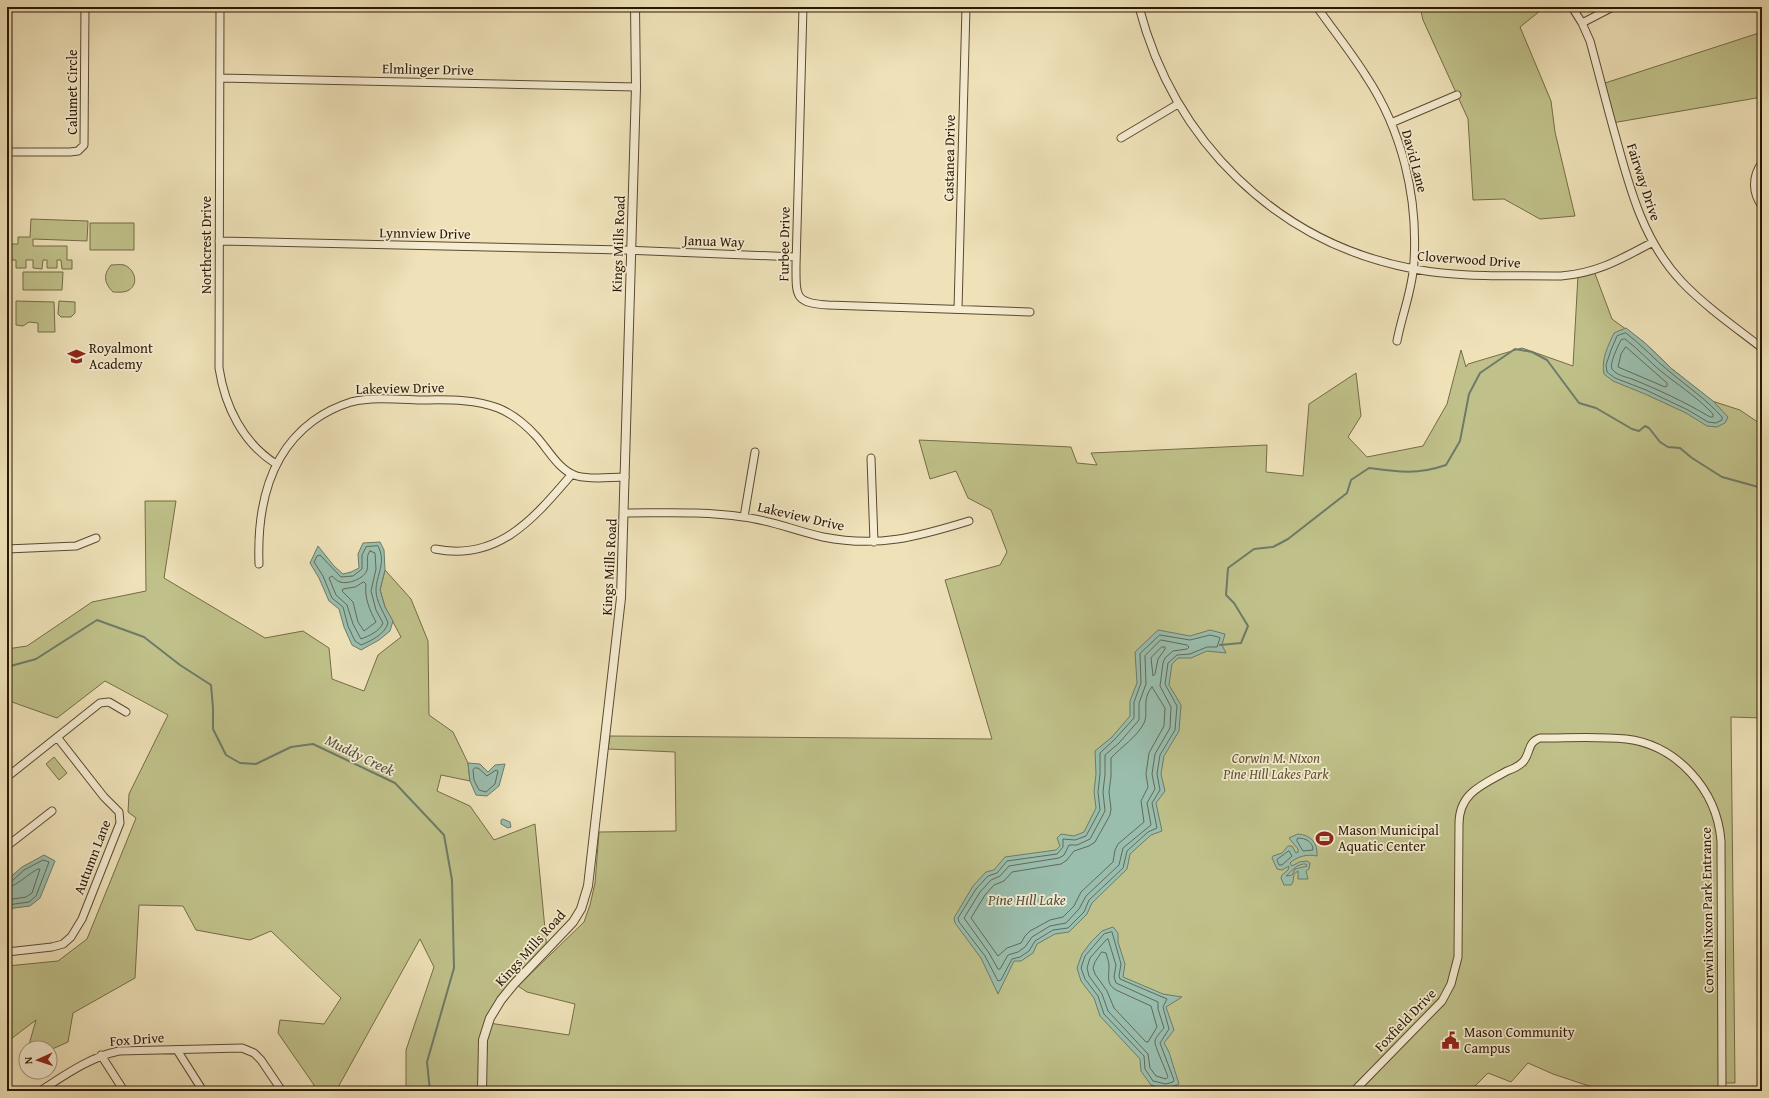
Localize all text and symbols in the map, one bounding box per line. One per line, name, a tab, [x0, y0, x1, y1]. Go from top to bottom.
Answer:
street label: Calumet Circle	[62, 49, 82, 135]
street label: Elmlinger Drive	[382, 58, 475, 80]
street label: Castanea Drive	[938, 114, 960, 202]
street label: David Lane	[1397, 127, 1433, 195]
street label: Fairway Drive	[1622, 141, 1666, 224]
street label: Northcrest Drive	[196, 195, 216, 294]
street label: Kings Mills Road	[606, 195, 630, 293]
street label: Furbee Drive	[773, 206, 795, 282]
street label: Lynnview Drive	[379, 222, 471, 244]
street label: Janua Way	[681, 230, 745, 252]
street label: Cloverwood Drive	[1417, 245, 1522, 273]
place label: Royalmont Academy	[89, 338, 153, 374]
school or university icon: Royalmont Academy	[66, 346, 86, 366]
street label: Lakeview Drive	[355, 377, 445, 399]
street label: Lakeview Drive	[756, 496, 847, 536]
street label: Kings Mills Road	[596, 518, 622, 616]
water label: Muddy Creek	[322, 729, 398, 781]
park label: Corwin M. Nixon Pine Hill Lakes Park	[1222, 748, 1329, 784]
street label: Autumn Lane	[69, 816, 116, 897]
place label: Mason Municipal Aquatic Center	[1338, 820, 1439, 856]
street label: Corwin Nixon Park Entrance	[1696, 826, 1718, 993]
sports icon: Mason Municipal Aquatic Center	[1315, 828, 1335, 848]
water label: Pine Hill Lake	[987, 889, 1066, 910]
street label: Kings Mills Road	[490, 905, 570, 991]
street label: Foxfield Drive	[1370, 984, 1441, 1056]
place label: Mason Community Campus	[1464, 1022, 1575, 1058]
street label: Fox Drive	[109, 1027, 165, 1051]
public building icon: Mason Community Campus	[1441, 1030, 1461, 1050]
north arrow	[18, 1040, 58, 1080]
text: N	[20, 1056, 36, 1065]

